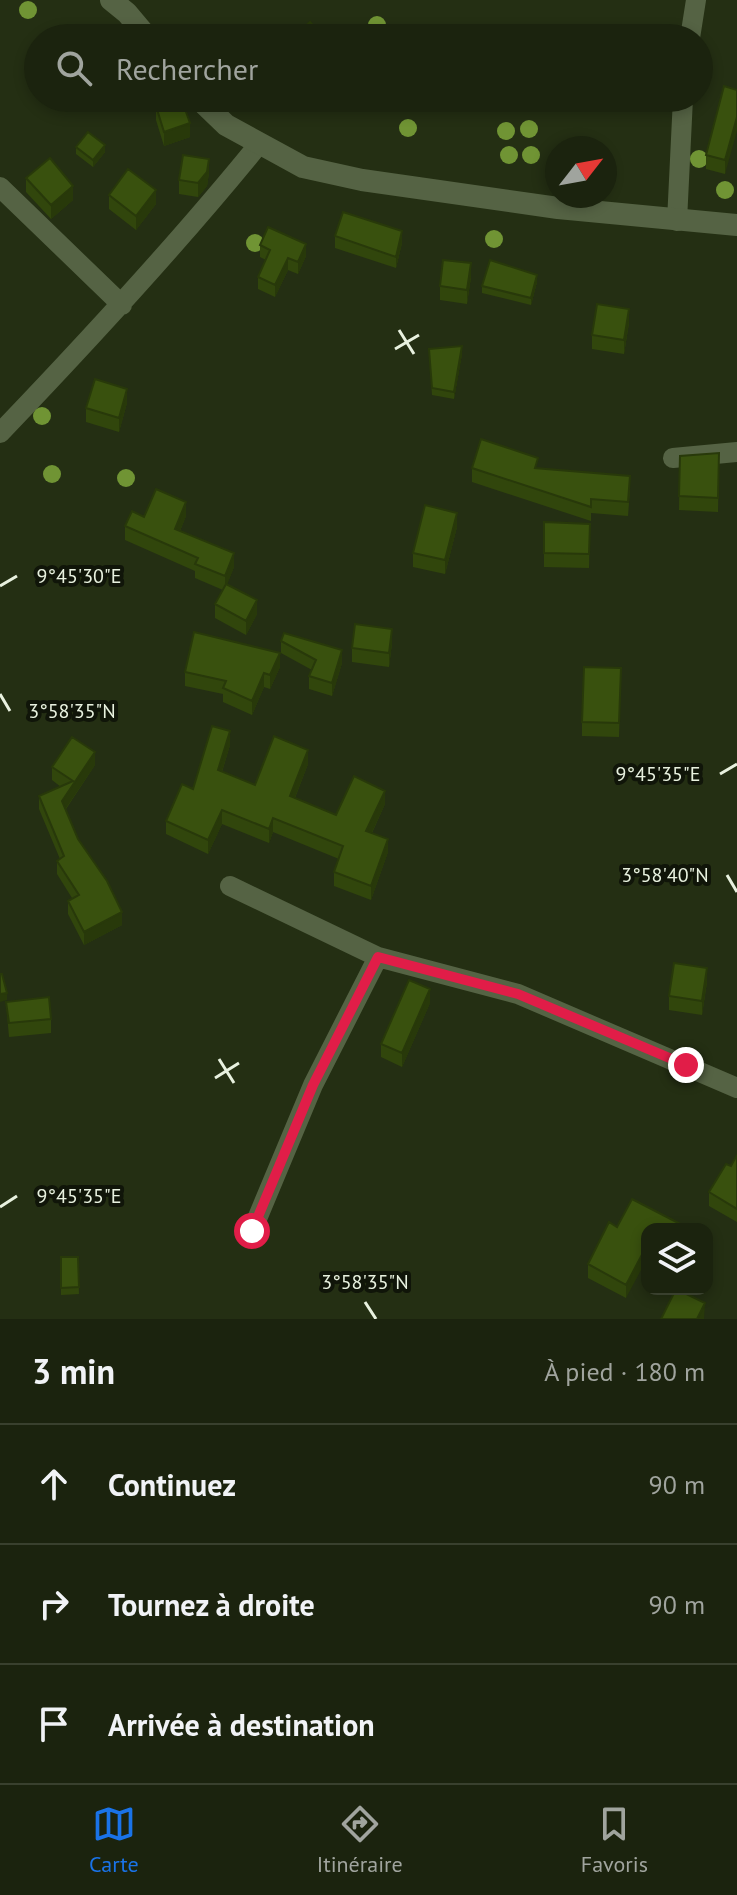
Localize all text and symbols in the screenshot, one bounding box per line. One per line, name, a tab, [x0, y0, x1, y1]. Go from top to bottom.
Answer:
search box	[24, 24, 713, 112]
icon: search	[52, 46, 96, 90]
text: Rechercher	[116, 49, 258, 88]
north arrow	[545, 136, 617, 208]
text: 9°45'30"E	[37, 563, 121, 589]
text: 3°58'35"N	[28, 698, 116, 724]
text: 9°45'35"E	[616, 761, 700, 787]
text: 3°58'40"N	[621, 862, 709, 888]
route end	[668, 1047, 704, 1083]
text: 9°45'35"E	[37, 1183, 121, 1209]
route start	[234, 1213, 270, 1249]
map controls	[641, 1223, 713, 1295]
button: layers	[641, 1223, 713, 1295]
text: 3°58'35"N	[321, 1269, 409, 1295]
text: 3 min	[32, 1349, 115, 1393]
text: À pied · 180 m	[544, 1355, 705, 1388]
icon: ahead	[32, 1462, 76, 1506]
text: Continuez	[108, 1465, 236, 1504]
text: 90 m	[649, 1468, 705, 1501]
icon: right	[32, 1582, 76, 1626]
text: Tournez à droite	[108, 1585, 315, 1624]
text: 90 m	[649, 1588, 705, 1621]
icon: arrive	[32, 1702, 76, 1746]
text: Arrivée à destination	[108, 1705, 375, 1744]
tab: Carte	[89, 1802, 139, 1878]
tab: Itinéraire	[317, 1802, 403, 1878]
tab: Favoris	[581, 1802, 648, 1878]

